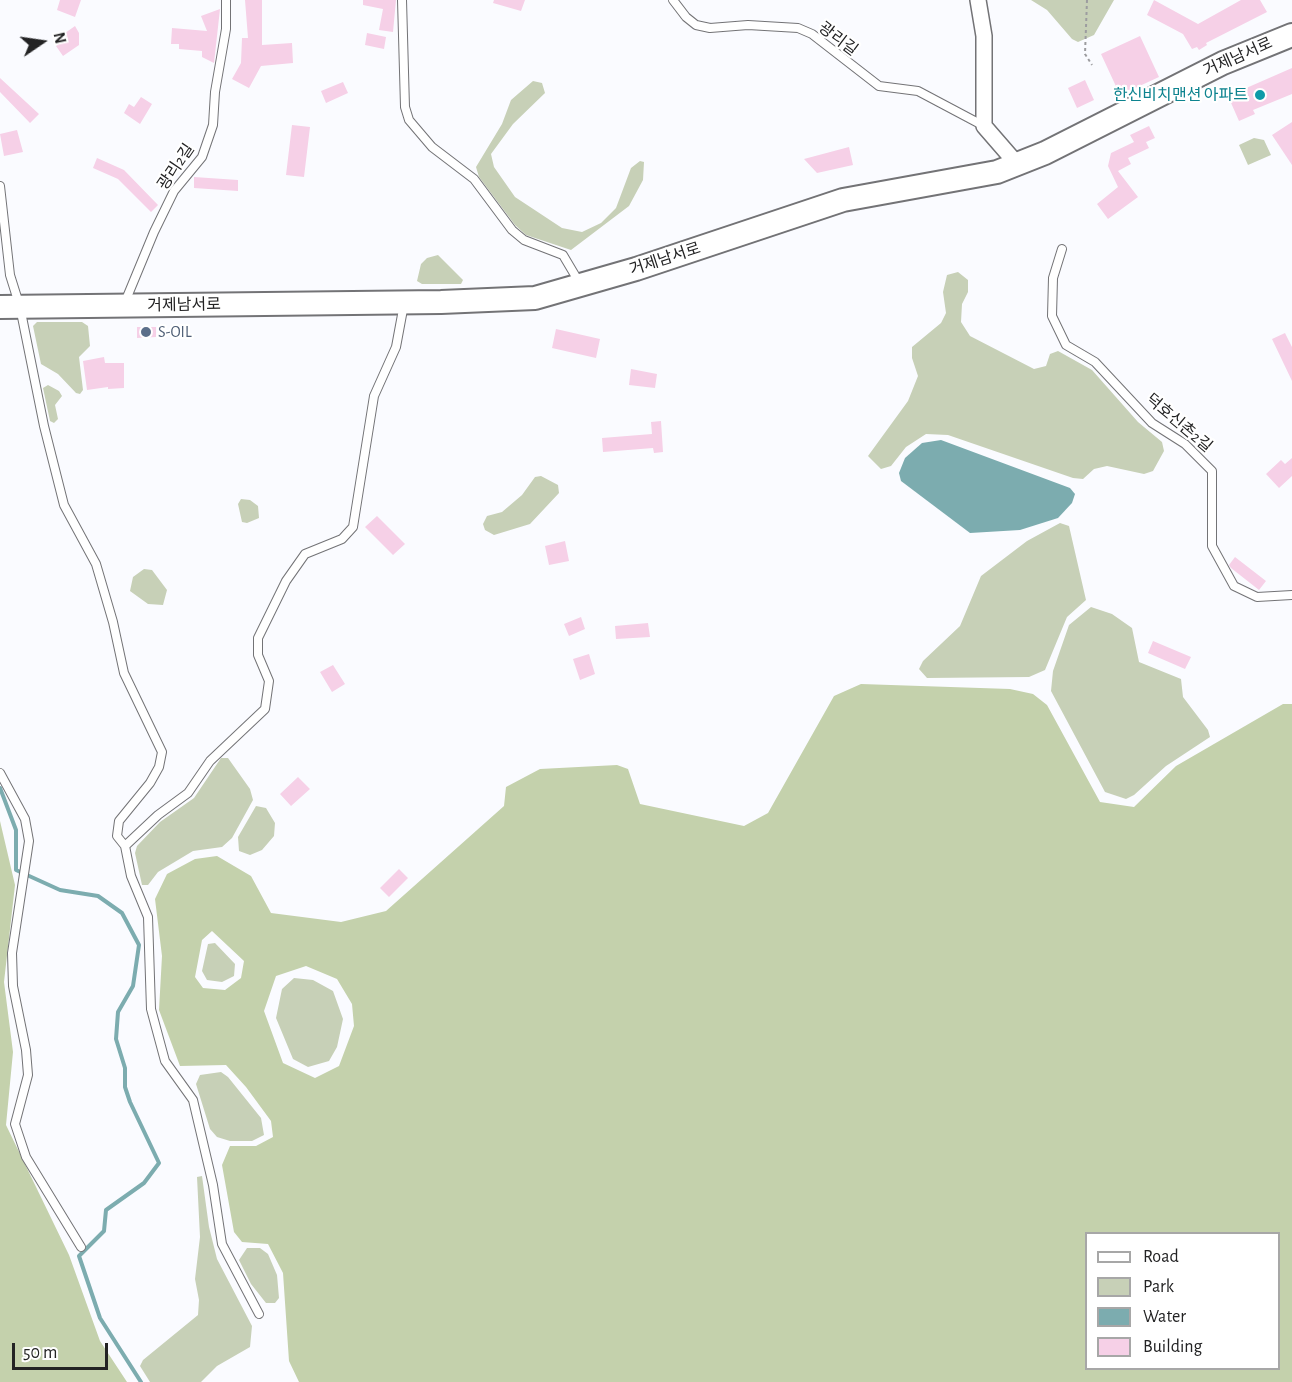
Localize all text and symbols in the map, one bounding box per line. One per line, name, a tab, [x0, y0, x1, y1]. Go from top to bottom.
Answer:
north arrow	[12, 12, 72, 72]
street label: 광리길	[815, 18, 861, 60]
text: N	[50, 31, 69, 45]
street label: 거제남서로	[1200, 33, 1276, 81]
place label: 한신비치맨션 아파트	[1113, 85, 1248, 105]
marker: 한신비치맨션 아파트	[1253, 88, 1267, 102]
street label: 광리2길	[154, 140, 198, 194]
street label: 거제남서로	[627, 238, 703, 280]
street label: 거제남서로	[147, 295, 221, 315]
place label: S-OIL	[158, 322, 192, 342]
marker: S-OIL	[139, 325, 153, 339]
street label: 덕호신촌2길	[1142, 390, 1216, 456]
legend	[1085, 1232, 1280, 1370]
text: Road	[1143, 1248, 1179, 1266]
text: Park	[1143, 1278, 1174, 1296]
text: Water	[1143, 1308, 1186, 1326]
scale bar	[15, 1331, 111, 1369]
text: Building	[1143, 1338, 1202, 1356]
text: 50 m	[23, 1344, 57, 1362]

